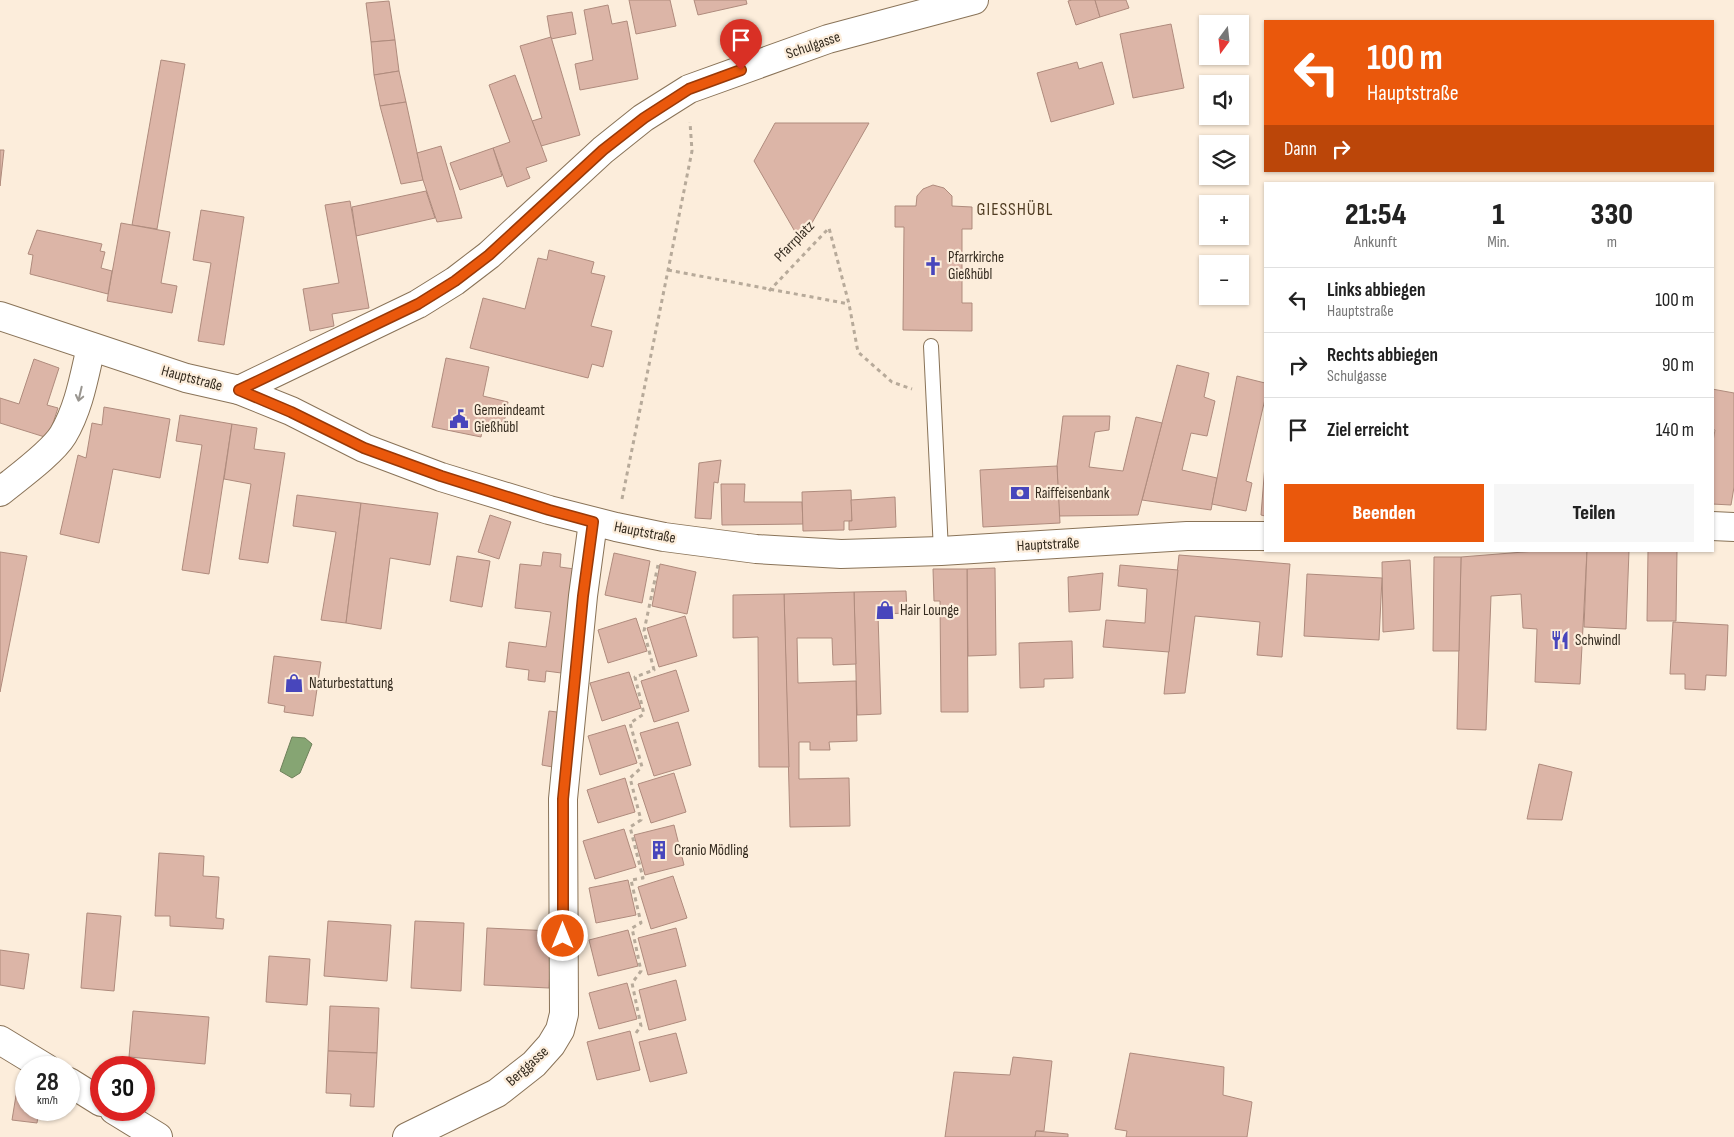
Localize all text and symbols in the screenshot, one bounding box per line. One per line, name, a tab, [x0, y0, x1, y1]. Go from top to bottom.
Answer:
north arrow	[1199, 15, 1249, 65]
map controls	[1199, 15, 1249, 305]
pin	[720, 19, 762, 70]
icon: arrive	[727, 26, 755, 54]
street label: Schulgasse	[784, 27, 843, 64]
text: 100 m	[1367, 37, 1443, 80]
icon: left	[1284, 40, 1349, 105]
button: sound	[1199, 75, 1249, 125]
text: Hauptstraße	[1367, 80, 1459, 107]
button: layers	[1199, 135, 1249, 185]
icon: right	[1327, 135, 1355, 163]
text: Dann	[1284, 138, 1317, 161]
button: +	[1199, 195, 1249, 245]
text: 21:54	[1345, 197, 1406, 233]
text: 1	[1492, 197, 1505, 233]
text: 330	[1591, 197, 1633, 233]
district label: GIESSHÜBL	[977, 199, 1053, 220]
street label: Pfarrplatz	[770, 216, 819, 266]
text: Ankunft	[1354, 233, 1397, 252]
text: Min.	[1487, 233, 1510, 252]
text: m	[1607, 233, 1617, 252]
place label: Pfarrkirche Gießhübl	[948, 248, 1004, 284]
church icon: Pfarrkirche Gießhübl	[922, 255, 944, 277]
button: −	[1199, 255, 1249, 305]
text: Links abbiegen	[1327, 279, 1425, 302]
icon: left	[1284, 286, 1312, 314]
text: 100 m	[1655, 289, 1694, 312]
text: Hauptstraße	[1327, 302, 1394, 321]
text: Rechts abbiegen	[1327, 344, 1438, 367]
icon: right	[1284, 351, 1312, 379]
text: 90 m	[1662, 354, 1694, 377]
street label: Hauptstraße	[159, 361, 225, 396]
text: Schulgasse	[1327, 367, 1387, 386]
one-way arrow	[75, 386, 85, 402]
place label: Gemeindeamt Gießhübl	[474, 401, 545, 437]
public building icon: Gemeindeamt Gießhübl	[448, 408, 470, 430]
icon: arrive	[1284, 416, 1312, 444]
text: Ziel erreicht	[1327, 419, 1409, 442]
text: 140 m	[1656, 419, 1694, 442]
bank icon: Raiffeisenbank	[1009, 482, 1031, 504]
place label: Raiffeisenbank	[1035, 484, 1110, 503]
button: Beenden	[1284, 484, 1484, 542]
button: Teilen	[1494, 484, 1694, 542]
street label: Hauptstraße	[612, 517, 677, 548]
street label: Hauptstraße	[1016, 533, 1080, 556]
shop icon: Hair Lounge	[874, 599, 896, 621]
place label: Hair Lounge	[900, 601, 959, 620]
restaurant icon: Schwindl	[1549, 629, 1571, 651]
place label: Schwindl	[1575, 631, 1621, 650]
shop icon: Naturbestattung	[283, 672, 305, 694]
place label: Naturbestattung	[309, 674, 393, 693]
building icon: Cranio Mödling	[648, 839, 670, 861]
place label: Cranio Mödling	[674, 841, 749, 860]
position arrow	[536, 909, 588, 961]
street label: Berggasse	[502, 1042, 553, 1090]
speed limit sign: 30	[90, 1056, 155, 1121]
text: 28	[36, 1067, 59, 1098]
text: km/h	[37, 1093, 58, 1108]

